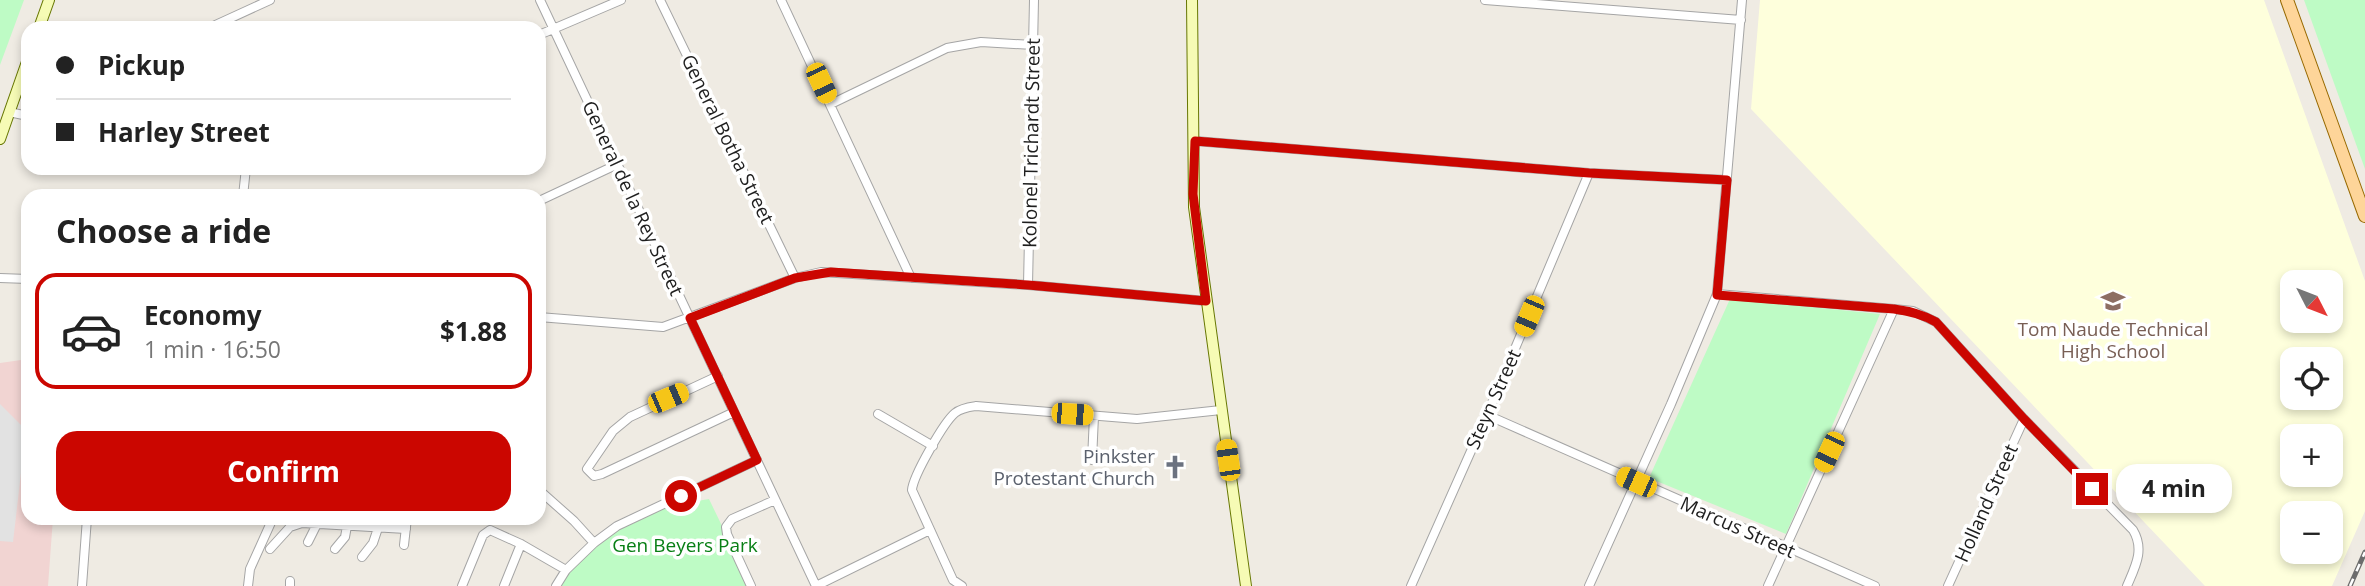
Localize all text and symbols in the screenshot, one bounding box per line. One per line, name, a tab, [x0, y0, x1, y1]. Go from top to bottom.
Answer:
street label: Kolonel Trichardt Street	[1016, 38, 1046, 248]
text: Pickup	[98, 47, 185, 83]
street label: General Botha Street	[676, 50, 780, 228]
car	[803, 60, 840, 106]
street label: General de la Rey Street	[576, 96, 690, 300]
text: Harley Street	[98, 114, 270, 150]
text: Choose a ride	[56, 209, 271, 252]
north arrow	[2280, 270, 2343, 332]
map controls	[2280, 270, 2343, 564]
school or university icon: Tom Naude Technical High School	[2099, 287, 2127, 315]
car	[1512, 293, 1547, 339]
text: Economy	[144, 297, 262, 333]
icon: car	[60, 300, 123, 363]
text: $1.88	[440, 313, 507, 349]
place label: Tom Naude Technical High School	[2018, 316, 2208, 364]
text: 1 min · 16:50	[144, 333, 281, 365]
street label: Steyn Street	[1459, 345, 1527, 453]
button: locate	[2280, 347, 2343, 410]
car	[645, 380, 692, 416]
car	[1051, 402, 1094, 426]
button: +	[2280, 424, 2343, 487]
car	[1811, 429, 1848, 475]
button: Confirm	[56, 431, 511, 511]
car	[1215, 438, 1242, 482]
street label: Holland Street	[1948, 440, 2024, 566]
place label: Pinkster Protestant Church	[993, 443, 1155, 491]
church icon: Pinkster Protestant Church	[1161, 453, 1189, 481]
car	[1613, 464, 1660, 500]
callout: 4 min	[2116, 464, 2232, 514]
text: 4 min	[2142, 472, 2206, 504]
route end	[2076, 473, 2108, 505]
route start	[665, 480, 697, 512]
street label: Marcus Street	[1676, 490, 1800, 564]
button: −	[2280, 501, 2343, 564]
park label: Gen Beyers Park	[612, 532, 758, 558]

